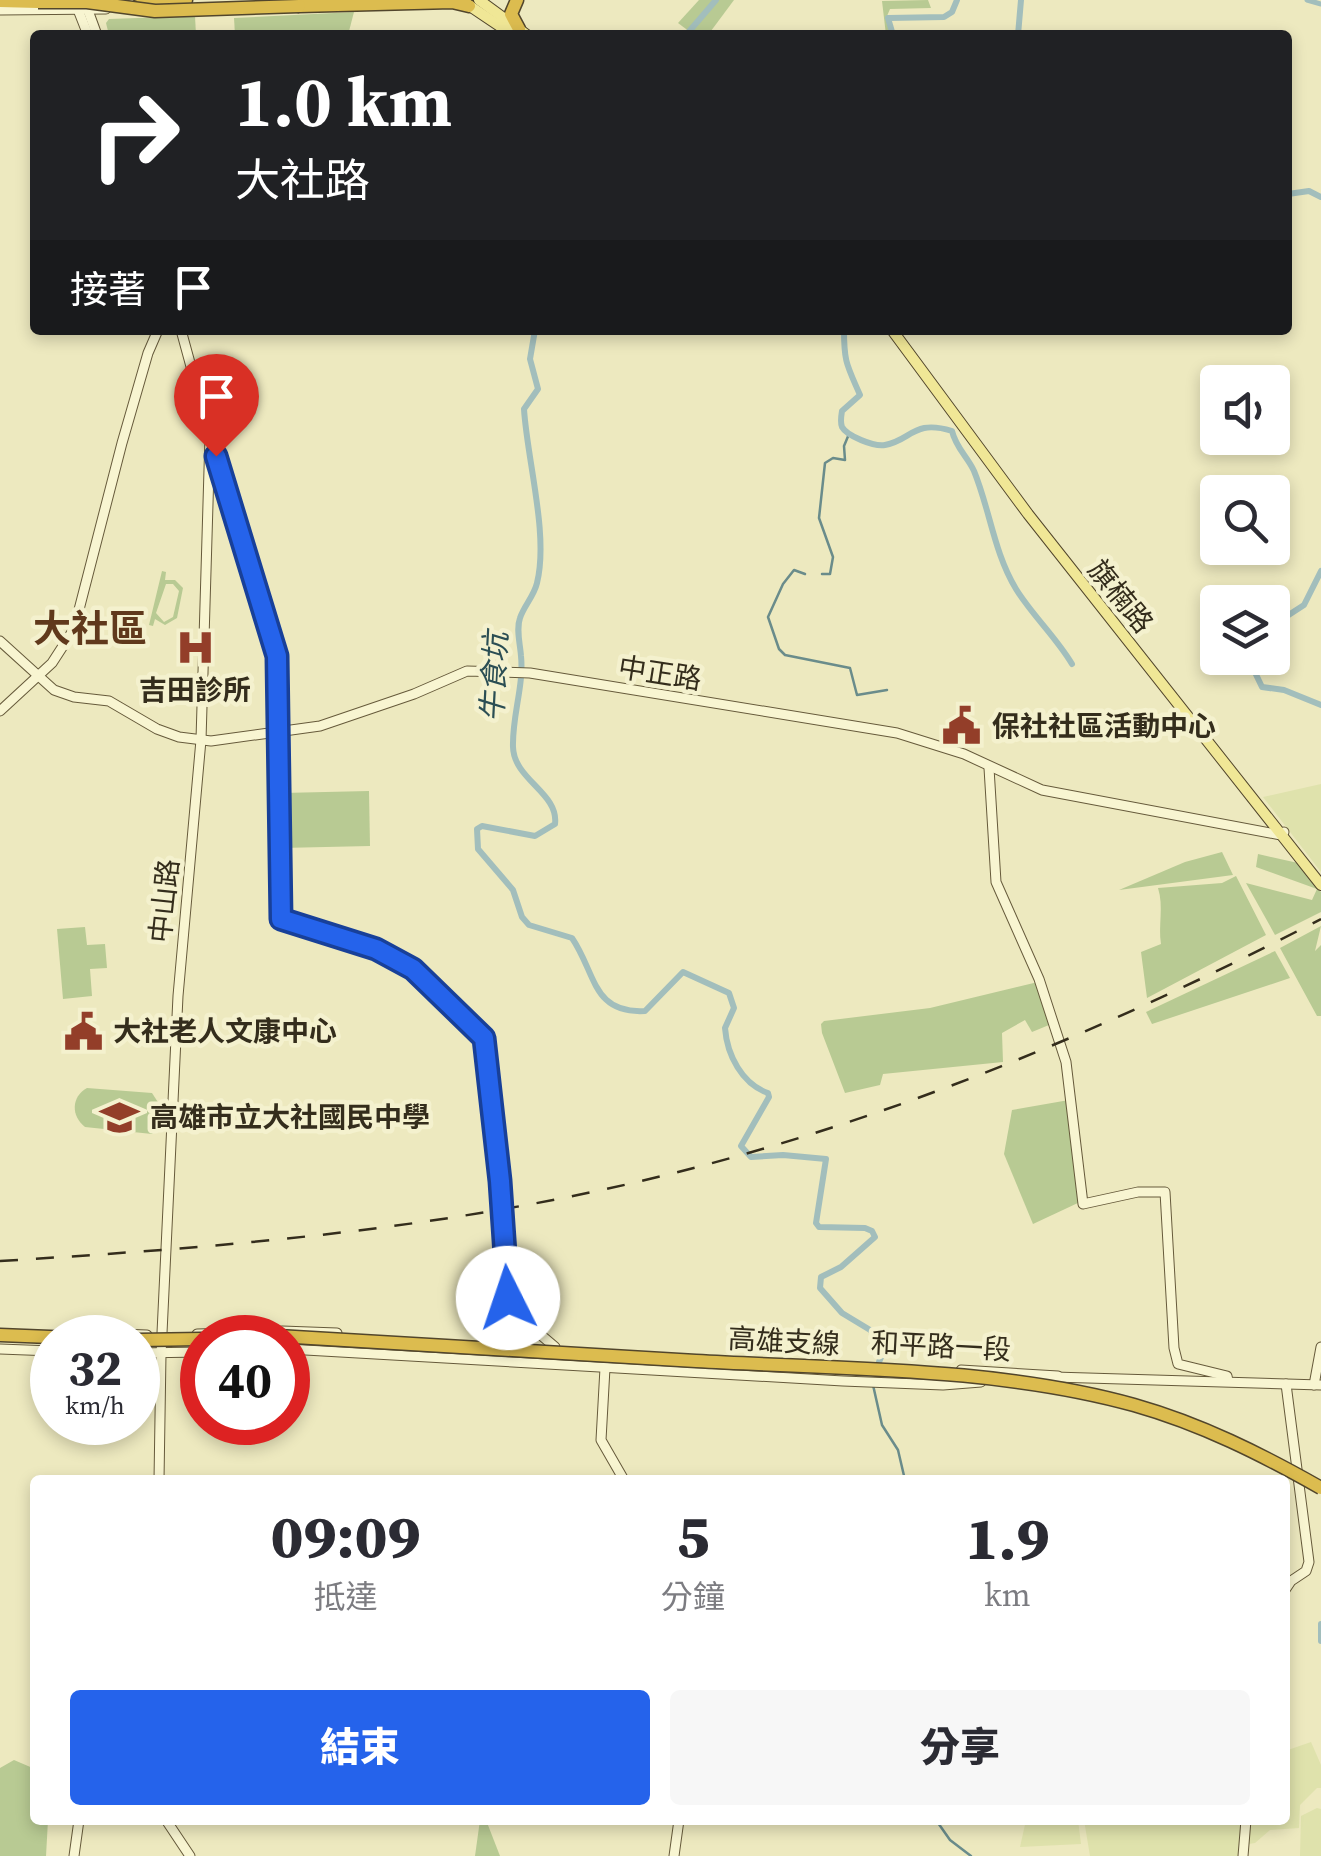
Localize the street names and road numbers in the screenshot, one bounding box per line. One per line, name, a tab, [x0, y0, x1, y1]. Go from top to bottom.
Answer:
street label: 旗楠路	[1080, 551, 1162, 641]
street label: 中正路	[616, 648, 704, 698]
street label: 中山路	[141, 857, 187, 945]
street label: 高雄支線	[727, 1319, 841, 1363]
street label: 和平路一段	[870, 1323, 1012, 1369]

